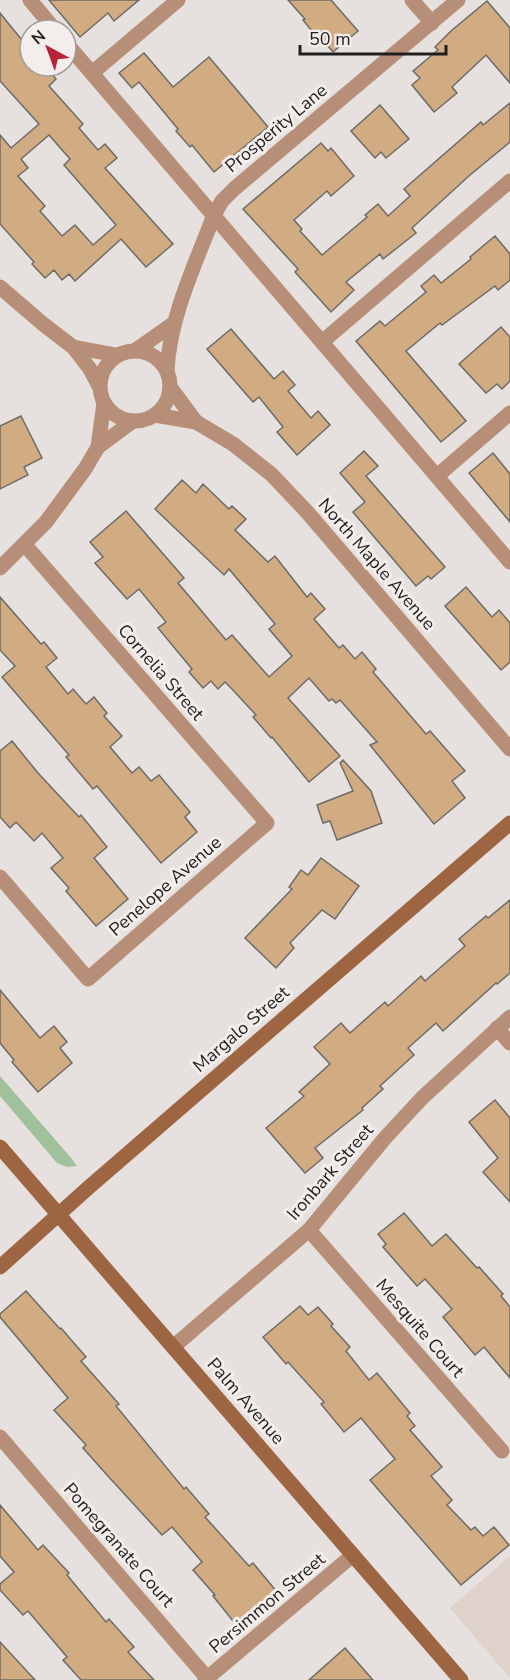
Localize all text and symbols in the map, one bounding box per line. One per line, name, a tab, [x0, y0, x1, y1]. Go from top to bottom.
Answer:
north arrow	[18, 18, 78, 78]
scale bar	[300, 18, 446, 56]
text: N	[27, 25, 51, 50]
text: 50 m	[309, 27, 351, 51]
street label: Prosperity Lane	[220, 78, 332, 178]
street label: North Maple Avenue	[313, 493, 441, 635]
street label: Cornelia Street	[112, 619, 210, 726]
street label: Penelope Avenue	[104, 831, 226, 941]
street label: Margalo Street	[188, 980, 295, 1078]
street label: Ironbark Street	[281, 1118, 379, 1225]
street label: Mesquite Court	[370, 1273, 470, 1383]
street label: Palm Avenue	[202, 1353, 290, 1449]
street label: Pomegranate Court	[58, 1478, 180, 1613]
street label: Persimmon Street	[204, 1547, 331, 1659]

